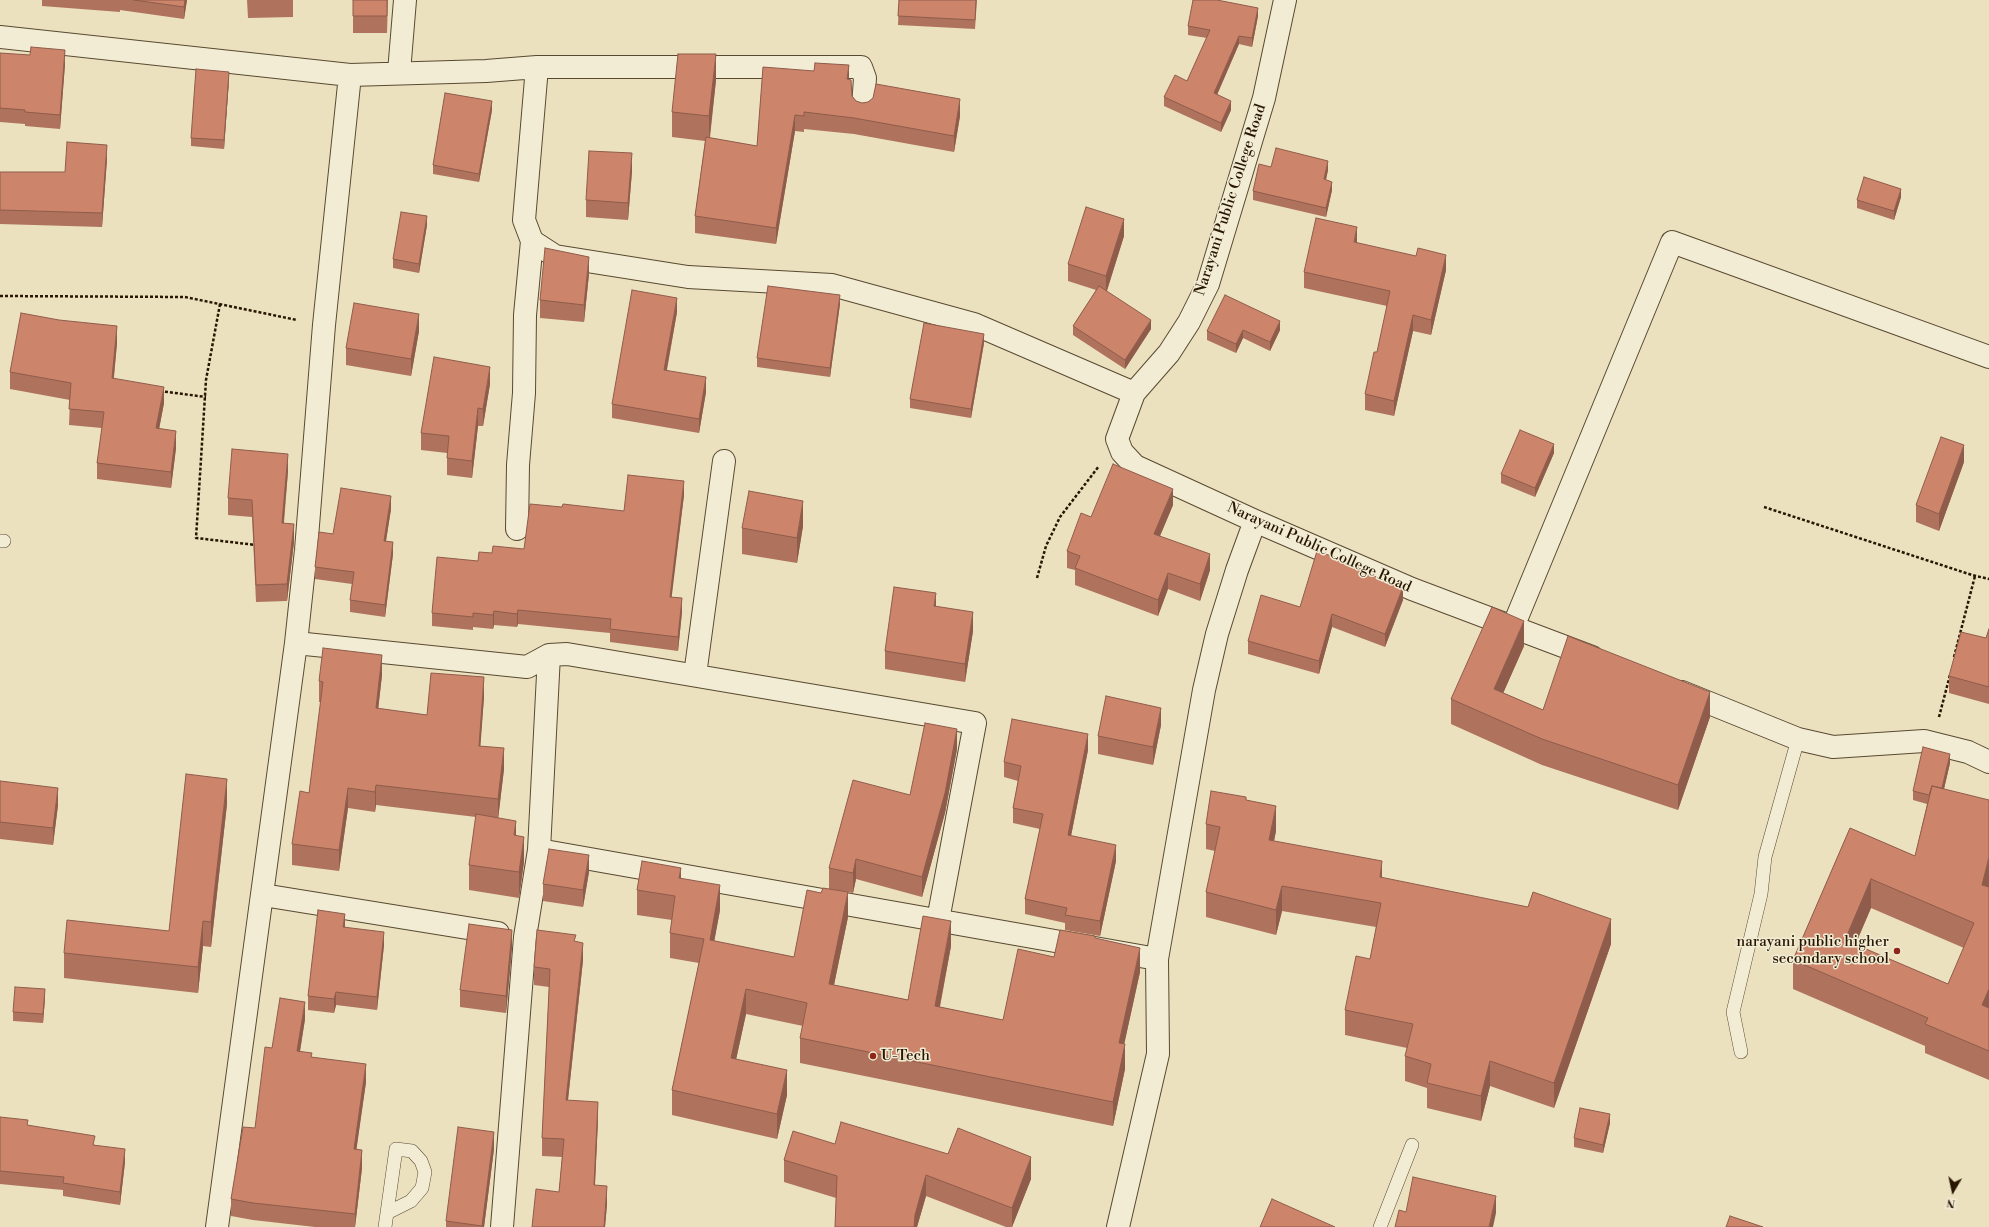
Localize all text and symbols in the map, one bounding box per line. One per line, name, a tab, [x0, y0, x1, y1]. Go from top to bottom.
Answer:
street label: Narayani Public College Road	[1192, 102, 1270, 298]
street label: Narayani Public College Road	[1224, 499, 1414, 597]
place label: narayani public higher secondary school	[1736, 933, 1889, 968]
marker: narayani public higher secondary school	[1892, 946, 1902, 956]
place label: U-Tech	[881, 1047, 930, 1065]
marker: U-Tech	[868, 1051, 878, 1061]
north arrow	[1933, 1171, 1973, 1211]
text: N	[1946, 1195, 1957, 1210]

